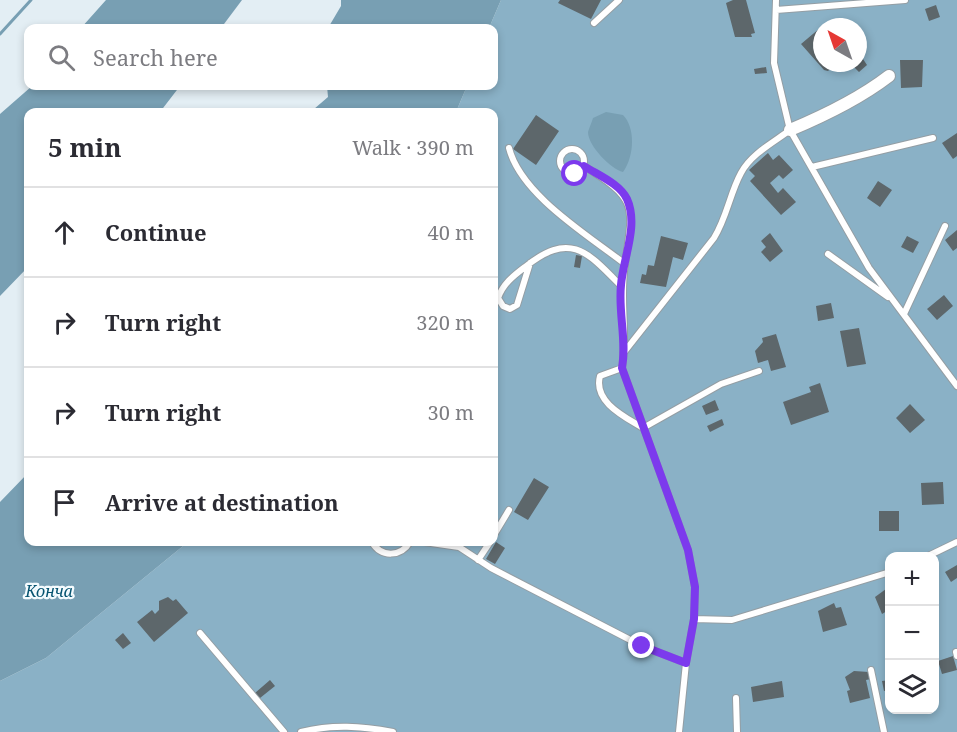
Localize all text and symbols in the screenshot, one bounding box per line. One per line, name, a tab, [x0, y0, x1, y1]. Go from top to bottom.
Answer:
north arrow	[813, 18, 867, 72]
search box	[24, 24, 498, 90]
icon: search	[45, 41, 78, 74]
text: Search here	[93, 42, 218, 72]
text: 5 min	[48, 129, 122, 165]
text: Walk · 390 m	[352, 134, 474, 161]
route start	[561, 160, 587, 186]
icon: ahead	[48, 216, 81, 249]
text: Continue	[105, 217, 207, 247]
text: 40 m	[428, 219, 474, 246]
icon: right	[48, 306, 81, 339]
text: Turn right	[105, 307, 221, 337]
text: 320 m	[416, 309, 474, 336]
icon: right	[48, 396, 81, 429]
text: Turn right	[105, 397, 221, 427]
text: 30 m	[428, 399, 474, 426]
icon: arrive	[48, 486, 81, 519]
text: Arrive at destination	[105, 487, 339, 517]
map controls	[885, 552, 939, 714]
button: +	[885, 552, 939, 606]
water label: Конча	[24, 580, 73, 602]
button: −	[885, 606, 939, 660]
route end	[628, 632, 654, 658]
button: layers	[885, 660, 939, 714]

